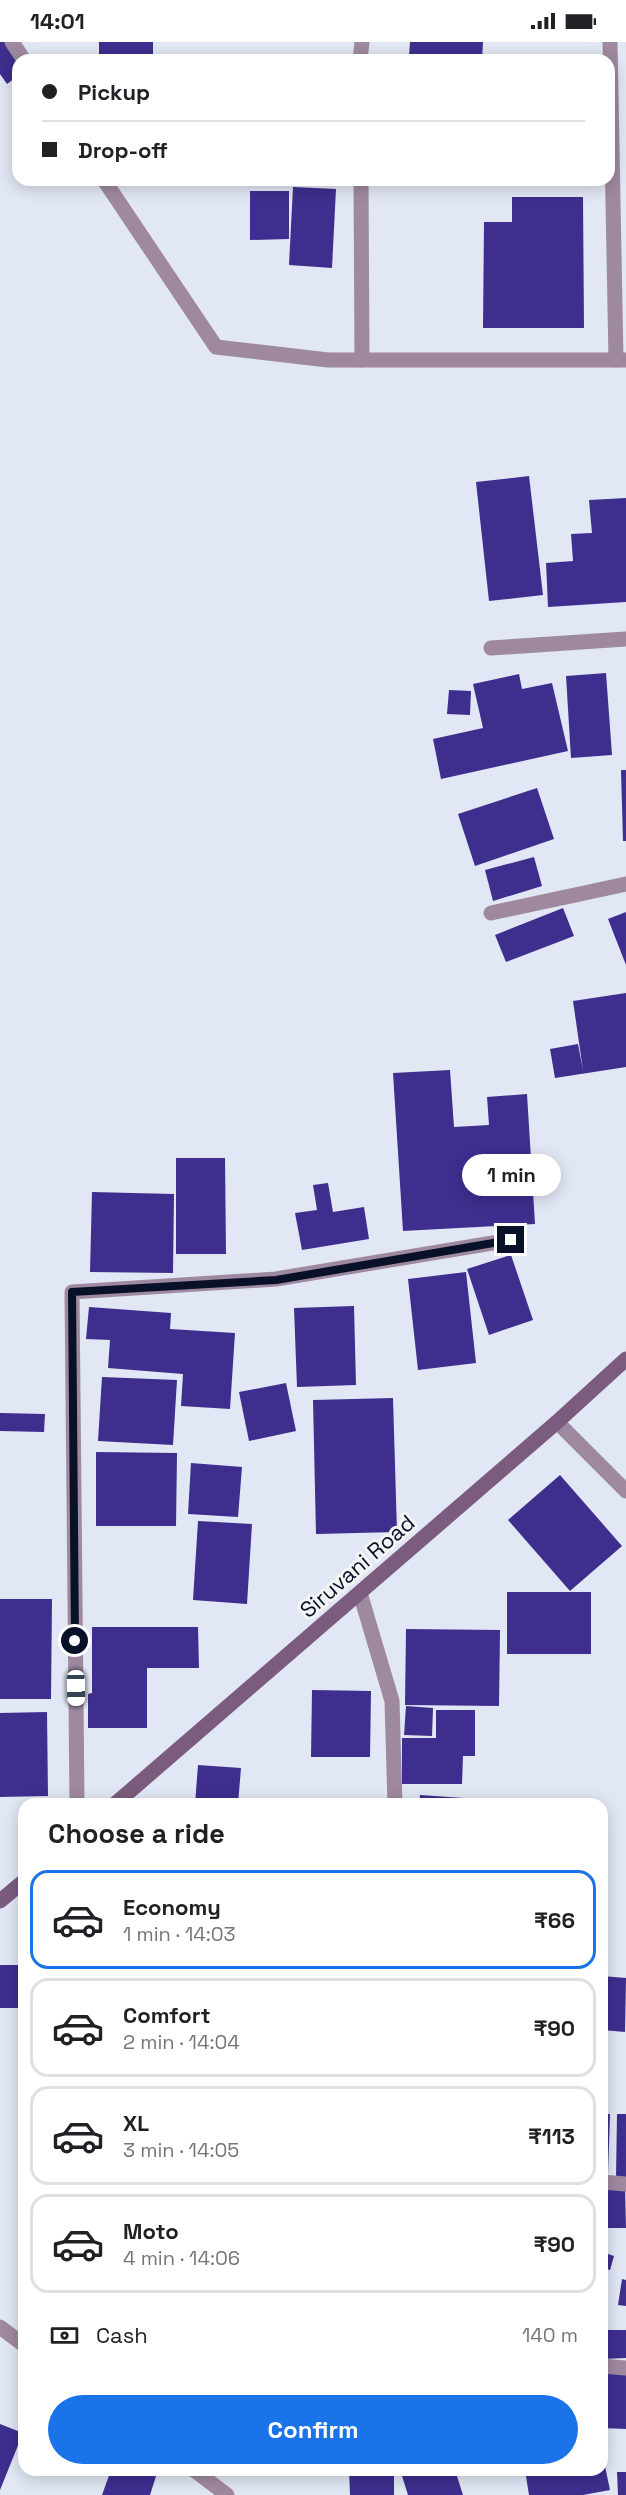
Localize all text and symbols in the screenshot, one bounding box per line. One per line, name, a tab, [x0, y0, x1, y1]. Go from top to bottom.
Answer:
text: 14:01	[30, 7, 85, 35]
text: Pickup	[78, 78, 150, 106]
text: Drop-off	[78, 136, 168, 164]
callout: 1 min	[462, 1153, 560, 1195]
text: 1 min	[487, 1162, 536, 1188]
route end	[497, 1226, 524, 1253]
street label: Siruvani Road	[294, 1508, 420, 1624]
route start	[61, 1627, 88, 1654]
car	[67, 1670, 85, 1706]
text: Choose a ride	[48, 1816, 225, 1851]
icon: car	[51, 1893, 105, 1947]
text: Economy	[123, 1893, 221, 1921]
text: ₹66	[534, 1906, 575, 1934]
text: 1 min · 14:03	[123, 1921, 236, 1947]
icon: car	[51, 2001, 105, 2055]
text: Comfort	[123, 2001, 211, 2029]
text: ₹90	[533, 2014, 575, 2042]
text: 2 min · 14:04	[123, 2029, 240, 2055]
icon: car	[51, 2109, 105, 2163]
text: XL	[123, 2109, 149, 2137]
text: ₹113	[528, 2122, 575, 2150]
text: 3 min · 14:05	[123, 2137, 239, 2163]
icon: car	[51, 2217, 105, 2271]
text: Moto	[123, 2217, 179, 2245]
text: ₹90	[533, 2230, 575, 2258]
text: 4 min · 14:06	[123, 2245, 240, 2271]
icon: cash	[48, 2319, 81, 2352]
text: Cash	[96, 2321, 148, 2349]
text: 140 m	[522, 2322, 578, 2348]
button: Confirm	[48, 2395, 578, 2464]

